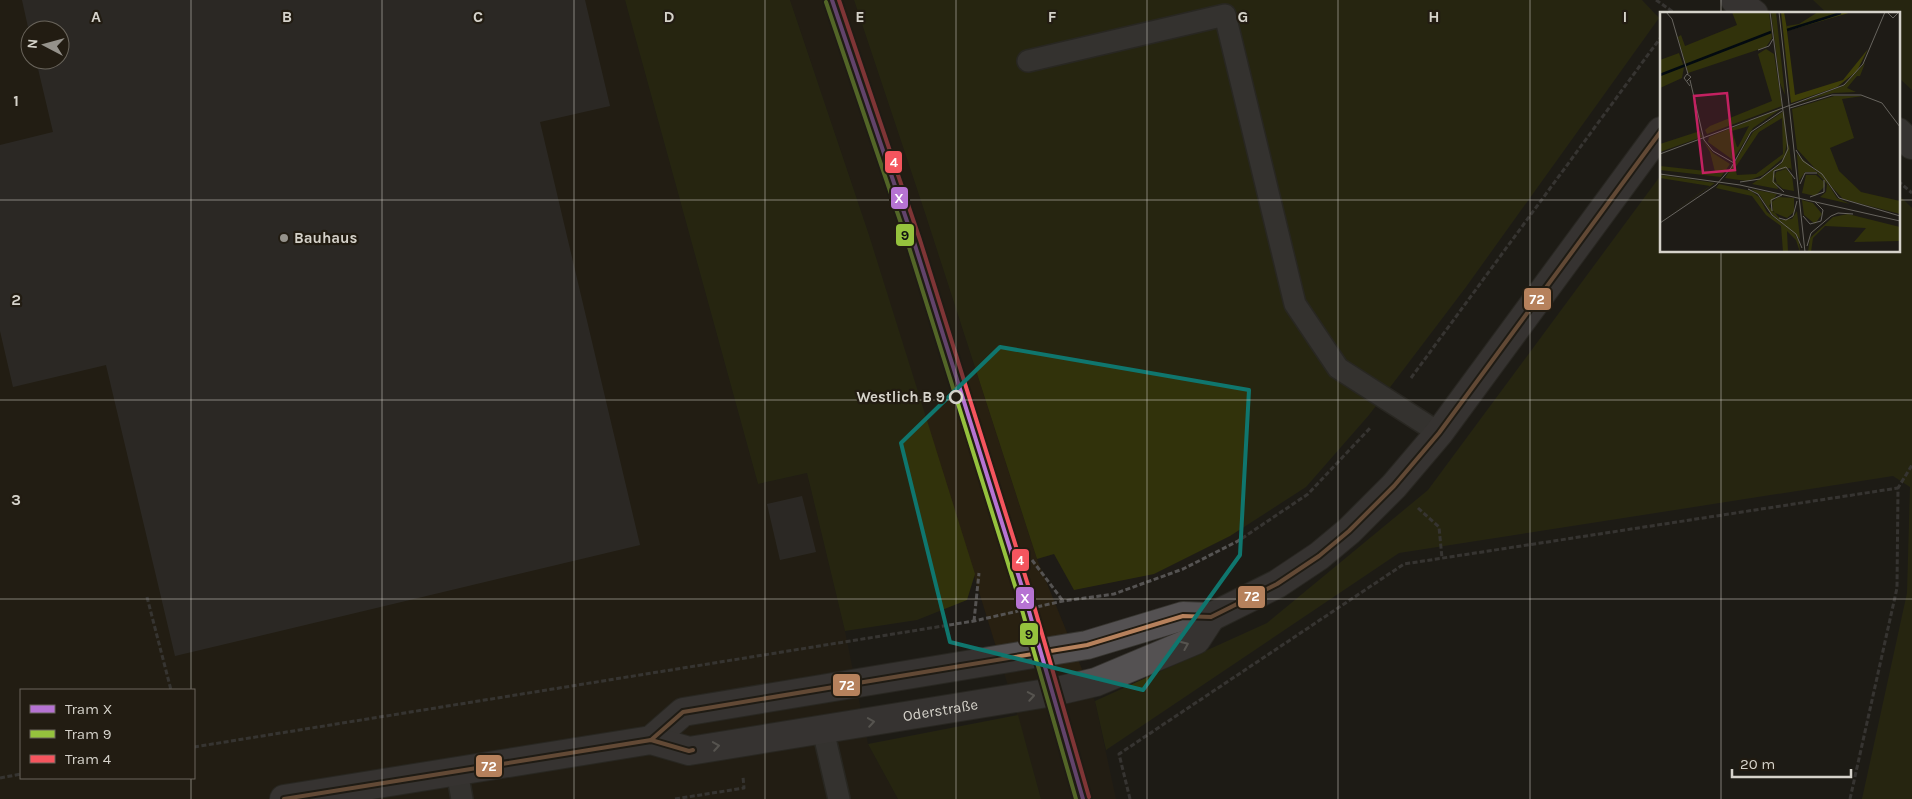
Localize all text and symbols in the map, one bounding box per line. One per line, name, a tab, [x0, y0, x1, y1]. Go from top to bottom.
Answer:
text: A	[91, 7, 101, 26]
text: B	[282, 7, 292, 26]
text: C	[473, 7, 483, 26]
text: D	[664, 7, 675, 26]
text: E	[855, 7, 865, 26]
text: F	[1048, 7, 1057, 26]
text: G	[1238, 7, 1248, 26]
text: H	[1428, 7, 1440, 26]
text: I	[1623, 7, 1627, 26]
inset map	[1660, 12, 1900, 252]
north arrow	[20, 20, 70, 70]
text: N	[24, 38, 42, 50]
text: 1	[13, 91, 19, 110]
line badge: 4	[884, 150, 903, 174]
text: 4	[890, 154, 899, 171]
line badge: X	[890, 186, 909, 210]
text: X	[894, 190, 904, 207]
line badge: 9	[895, 223, 915, 247]
text: 9	[901, 227, 909, 244]
place label: Bauhaus	[294, 229, 357, 247]
marker: Bauhaus	[278, 232, 290, 244]
line badge: 72	[1523, 287, 1552, 311]
text: 2	[11, 290, 21, 309]
text: 72	[1529, 291, 1545, 308]
place label: Westlich B 9	[856, 388, 945, 406]
marker: Westlich B 9	[949, 390, 963, 404]
text: 3	[11, 490, 21, 509]
line badge: 4	[1011, 548, 1030, 572]
text: 4	[1016, 552, 1025, 569]
line badge: 72	[1237, 585, 1266, 609]
line badge: X	[1015, 586, 1035, 610]
text: 72	[1244, 588, 1260, 605]
text: X	[1020, 590, 1030, 607]
line badge: 9	[1019, 622, 1039, 646]
text: 9	[1025, 626, 1033, 643]
one-way arrow	[1180, 641, 1189, 651]
line badge: 72	[832, 673, 861, 697]
text: 72	[839, 677, 855, 694]
legend	[20, 689, 195, 779]
one-way arrow	[1027, 692, 1036, 702]
street label: Oderstraße	[902, 695, 979, 725]
text: Tram X	[65, 700, 112, 718]
one-way arrow	[867, 717, 875, 728]
text: Tram 9	[65, 725, 111, 743]
one-way arrow	[711, 742, 720, 752]
scale bar	[1732, 746, 1851, 778]
text: Tram 4	[65, 750, 112, 768]
line badge: 72	[475, 754, 503, 778]
text: 20 m	[1740, 755, 1775, 773]
text: 72	[481, 758, 497, 775]

